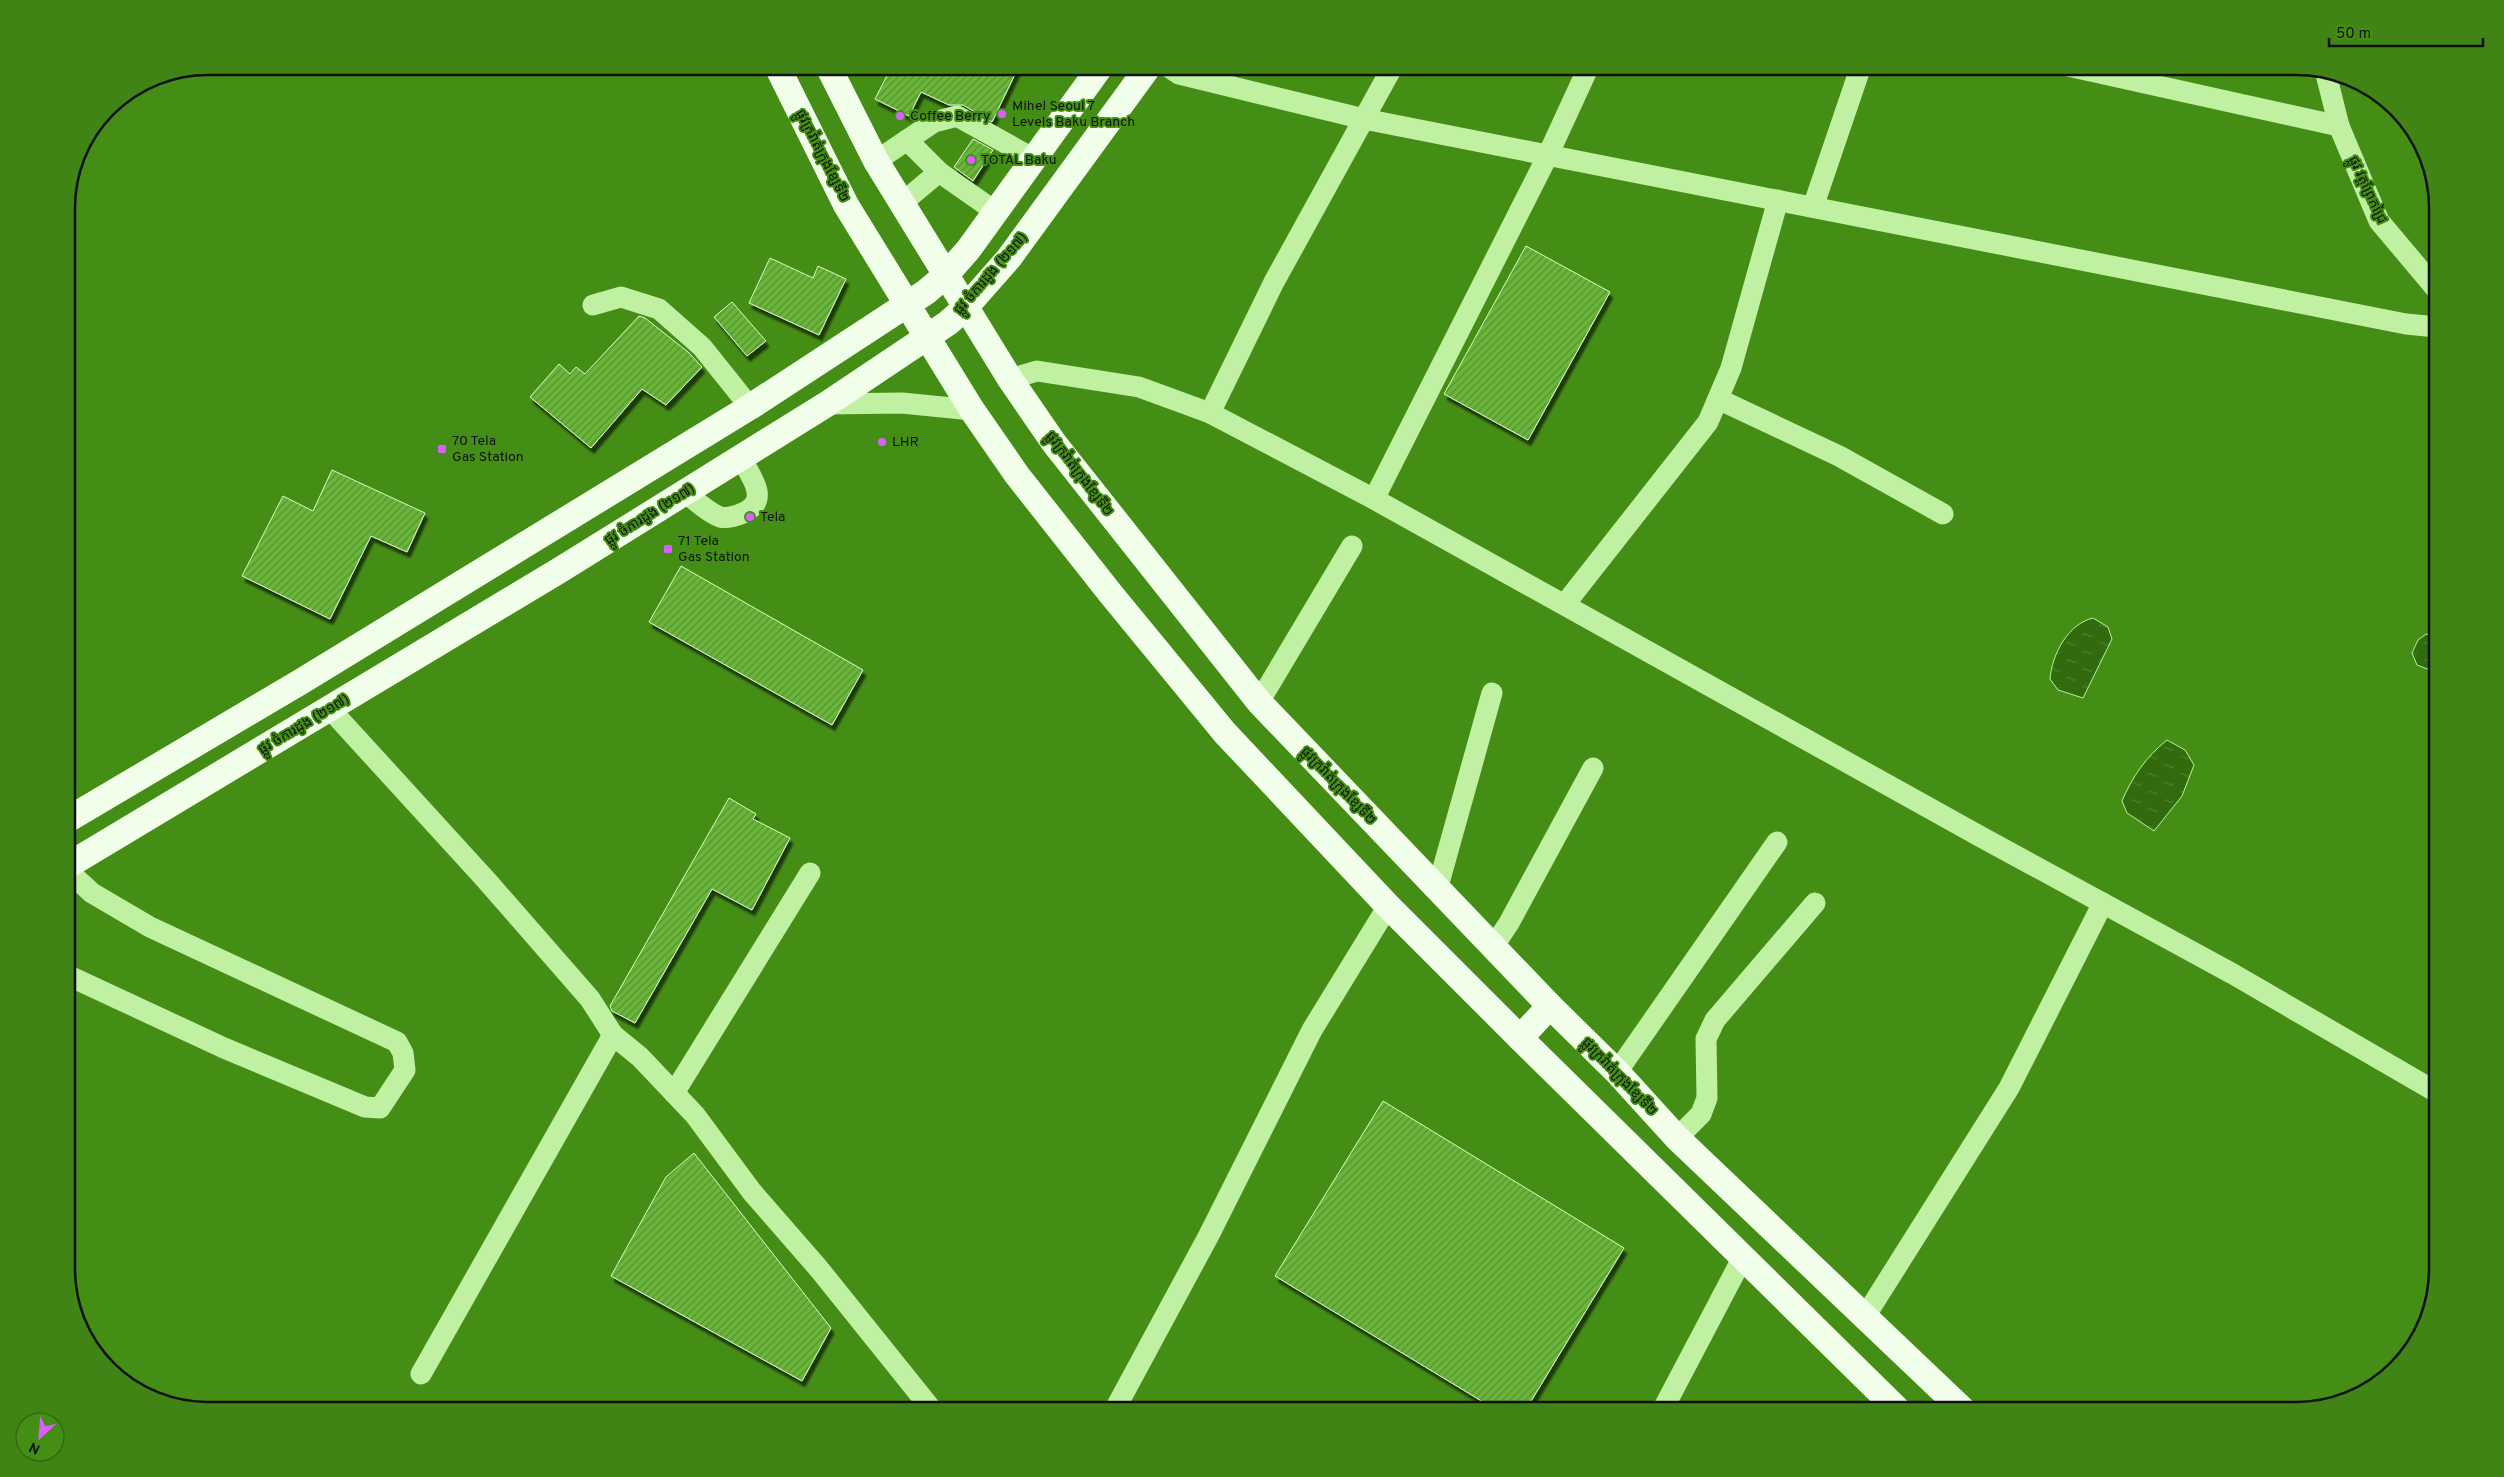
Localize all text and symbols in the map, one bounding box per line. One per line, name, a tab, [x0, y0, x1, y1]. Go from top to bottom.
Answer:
scale bar	[2329, 15, 2483, 47]
text: 50 m	[2336, 25, 2371, 44]
place label: Mihel Seoul 7 Levels Baku Branch	[1012, 98, 1135, 131]
street label: ផ្លូវក្រវ៉ាត់ក្រុងខ្សែទី២	[789, 106, 854, 206]
place label: Coffee Berry	[910, 108, 990, 125]
marker: Mihel Seoul 7 Levels Baku Branch	[996, 108, 1008, 120]
marker: Coffee Berry	[894, 110, 906, 122]
place label: TOTAL Baku	[981, 152, 1057, 169]
street label: ផ្លូវ វត្តព្រែកជ្រៃ	[2342, 153, 2391, 228]
marker: TOTAL Baku	[965, 154, 977, 166]
street label: ផ្លូវ ចំការដូង (២១៧)	[951, 229, 1033, 320]
street label: ផ្លូវក្រវ៉ាត់ក្រុងខ្សែទី២	[1040, 427, 1118, 521]
place label: 70 Tela Gas Station	[452, 433, 524, 466]
place label: LHR	[892, 434, 919, 451]
marker: LHR	[876, 436, 888, 448]
marker: 70 Tela Gas Station	[436, 443, 448, 455]
street label: ផ្លូវ ចំការដូង (២១៧)	[602, 480, 699, 551]
place label: Tela	[760, 509, 785, 526]
marker: Tela	[744, 511, 756, 523]
place label: 71 Tela Gas Station	[678, 533, 750, 566]
marker: 71 Tela Gas Station	[662, 543, 674, 555]
street label: ផ្លូវ ចំការដូង (២១៧)	[255, 691, 354, 761]
street label: ផ្លូវក្រវ៉ាត់ក្រុងខ្សែទី២	[1295, 742, 1381, 830]
street label: ផ្លូវក្រវ៉ាត់ក្រុងខ្សែទី២	[1576, 1033, 1662, 1121]
north arrow	[15, 1412, 65, 1462]
text: N	[27, 1437, 43, 1457]

